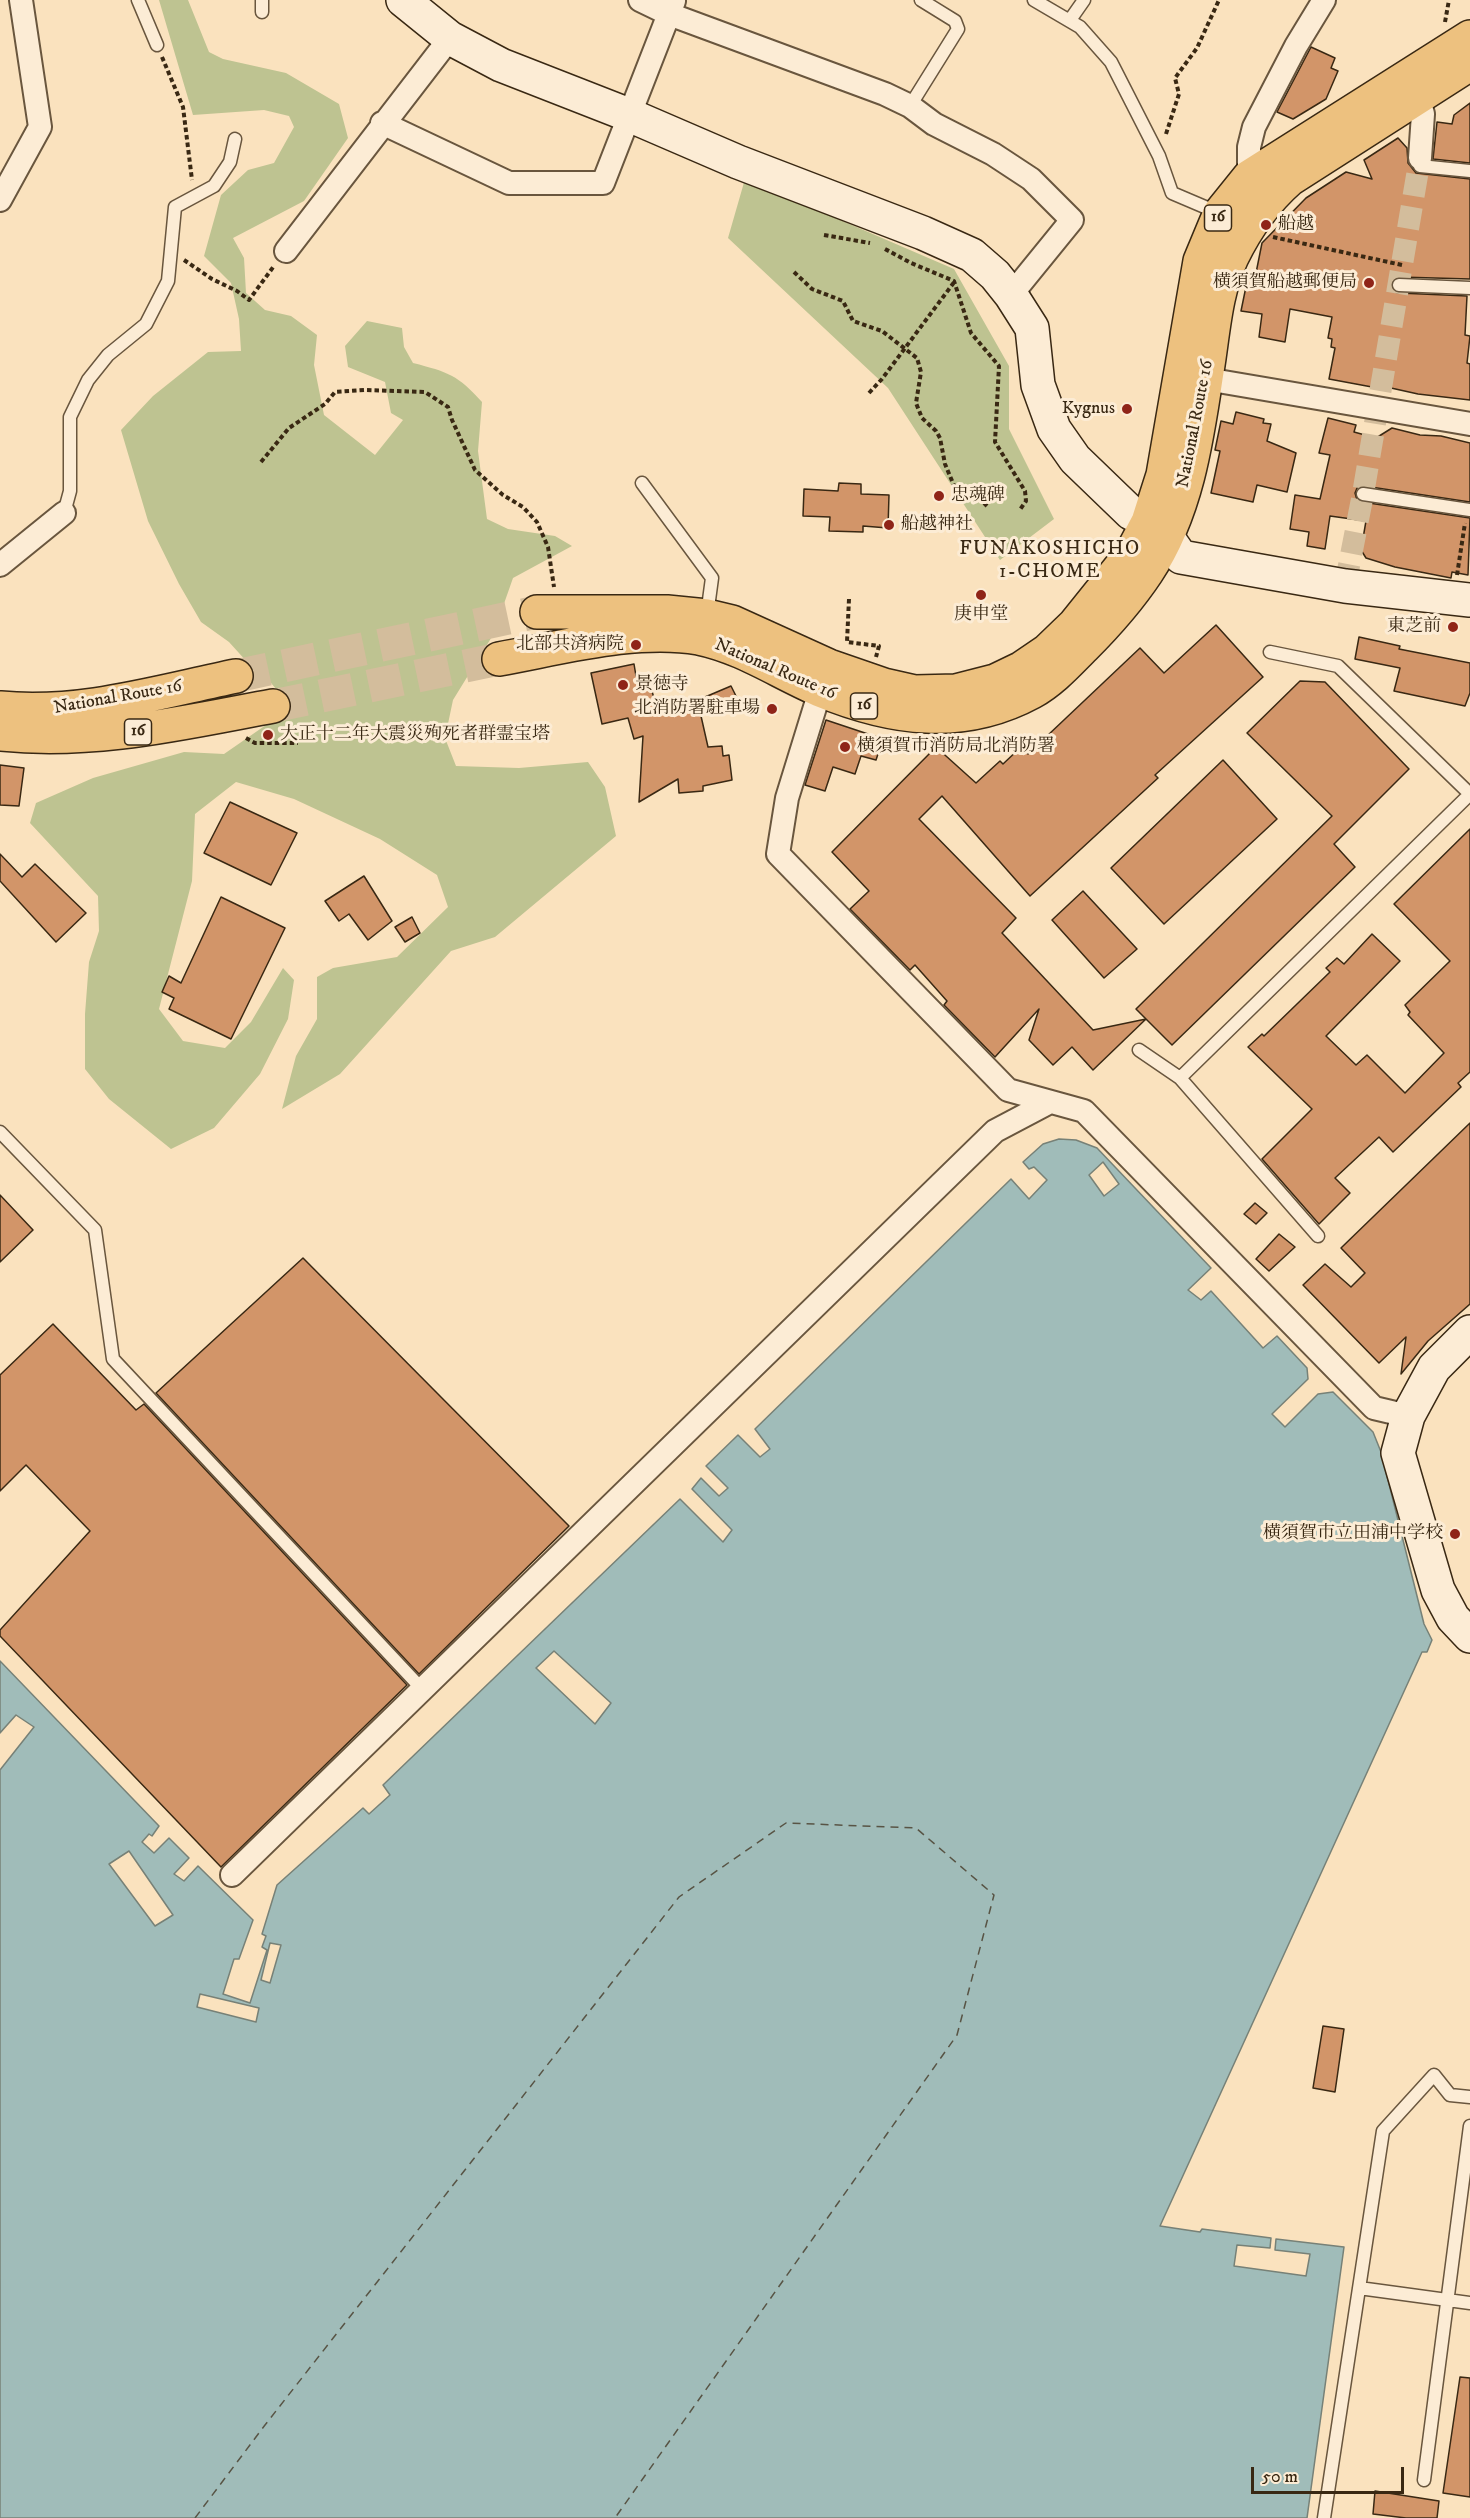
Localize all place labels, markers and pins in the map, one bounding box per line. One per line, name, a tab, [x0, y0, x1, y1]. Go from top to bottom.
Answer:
place label: 船越	[1278, 214, 1314, 236]
marker: 船越	[1259, 218, 1273, 232]
place label: 横須賀船越郵便局	[1213, 272, 1357, 294]
marker: 横須賀船越郵便局	[1362, 276, 1376, 290]
place label: Kygnus	[1062, 398, 1115, 420]
marker: Kygnus	[1120, 402, 1134, 416]
place label: 忠魂碑	[951, 485, 1005, 507]
marker: 忠魂碑	[932, 489, 946, 503]
place label: 船越神社	[901, 514, 973, 536]
marker: 船越神社	[882, 518, 896, 532]
marker: 庚申堂	[974, 588, 988, 602]
place label: 庚申堂	[954, 604, 1008, 626]
place label: 東芝前	[1387, 616, 1441, 638]
marker: 東芝前	[1446, 620, 1460, 634]
place label: 北部共済病院	[516, 634, 624, 656]
marker: 北部共済病院	[629, 638, 643, 652]
place label: 景徳寺	[635, 674, 689, 696]
marker: 景徳寺	[616, 678, 630, 692]
place label: 北消防署駐車場	[634, 698, 760, 720]
marker: 北消防署駐車場	[765, 702, 779, 716]
place label: 大正十二年大震災殉死者群霊宝塔	[280, 724, 550, 746]
marker: 大正十二年大震災殉死者群霊宝塔	[261, 728, 275, 742]
place label: 横須賀市消防局北消防署	[857, 736, 1055, 758]
marker: 横須賀市消防局北消防署	[838, 740, 852, 754]
place label: 横須賀市立田浦中学校	[1263, 1523, 1443, 1545]
marker: 横須賀市立田浦中学校	[1448, 1527, 1462, 1541]

